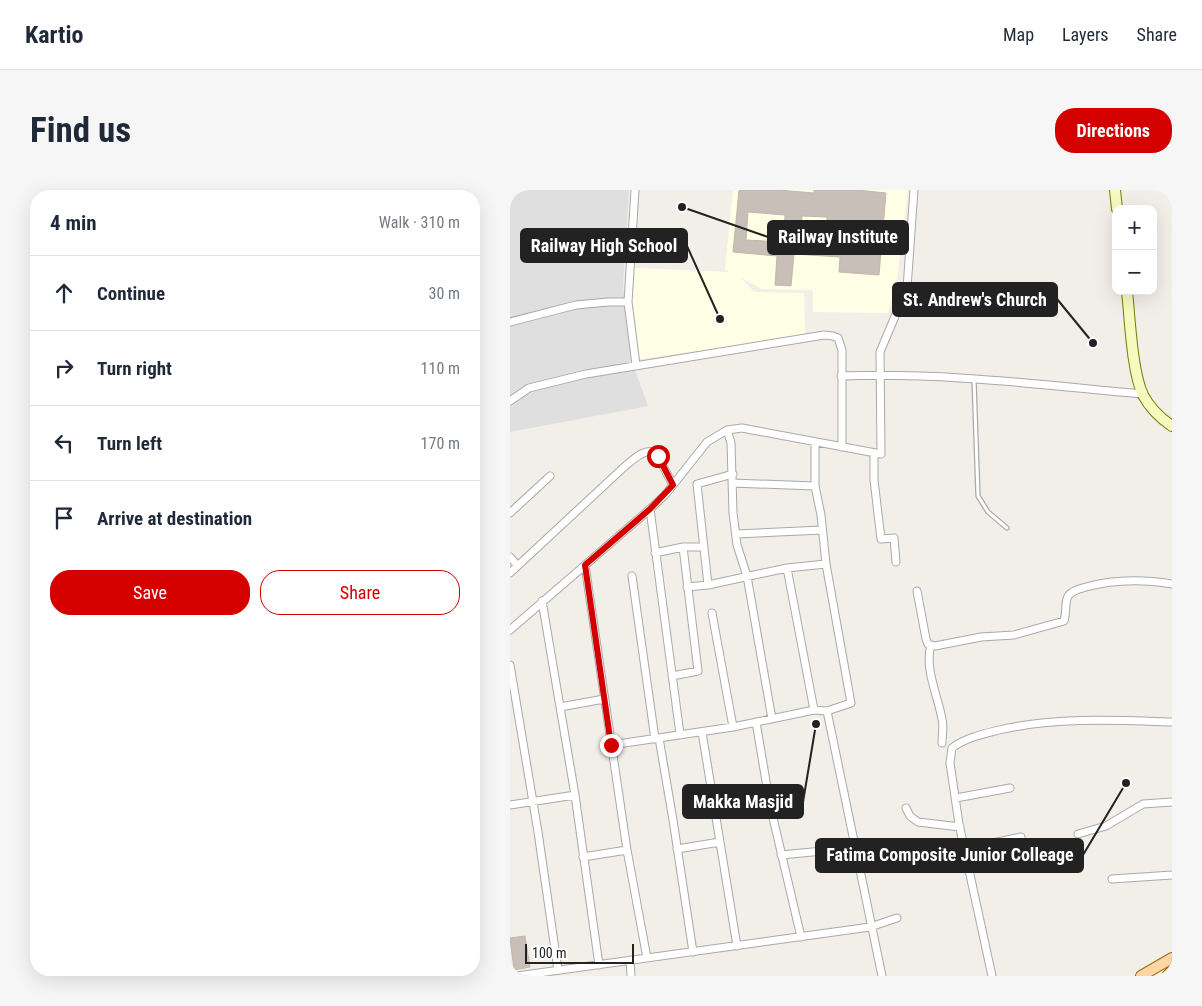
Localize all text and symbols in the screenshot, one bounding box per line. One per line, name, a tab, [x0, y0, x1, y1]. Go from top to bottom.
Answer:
text: Kartio	[25, 21, 83, 49]
text: Map	[1003, 24, 1034, 45]
text: Layers	[1062, 24, 1109, 45]
text: Share	[1137, 24, 1177, 45]
button: Directions	[1055, 108, 1172, 153]
text: Find us	[30, 110, 131, 151]
map controls	[1112, 205, 1157, 295]
button: +	[1112, 205, 1157, 250]
text: 4 min	[50, 211, 97, 235]
text: Walk · 310 m	[379, 213, 460, 232]
callout: Railway Institute	[768, 221, 908, 254]
text: Railway Institute	[778, 226, 898, 247]
callout: Railway High School	[521, 229, 687, 262]
text: Railway High School	[531, 235, 677, 256]
button: −	[1112, 250, 1157, 295]
icon: ahead	[50, 279, 78, 307]
text: Continue	[97, 282, 165, 305]
callout: St. Andrew's Church	[893, 283, 1057, 316]
text: 30 m	[428, 284, 460, 303]
text: St. Andrew's Church	[903, 289, 1047, 310]
icon: right	[50, 354, 78, 382]
text: Turn right	[97, 357, 172, 380]
text: 110 m	[421, 359, 460, 378]
icon: left	[50, 429, 78, 457]
text: Turn left	[97, 432, 162, 455]
text: 170 m	[421, 434, 460, 453]
route start	[647, 445, 670, 468]
icon: arrive	[50, 504, 78, 532]
text: Arrive at destination	[97, 507, 252, 530]
button: Save	[50, 570, 250, 615]
button: Share	[260, 570, 460, 615]
route end	[600, 734, 623, 757]
callout: Makka Masjid	[683, 785, 803, 818]
text: Makka Masjid	[693, 791, 793, 812]
callout: Fatima Composite Junior Colleage	[816, 839, 1083, 872]
text: Fatima Composite Junior Colleage	[826, 844, 1074, 865]
scale bar	[525, 941, 634, 964]
text: 100 m	[532, 945, 567, 961]

